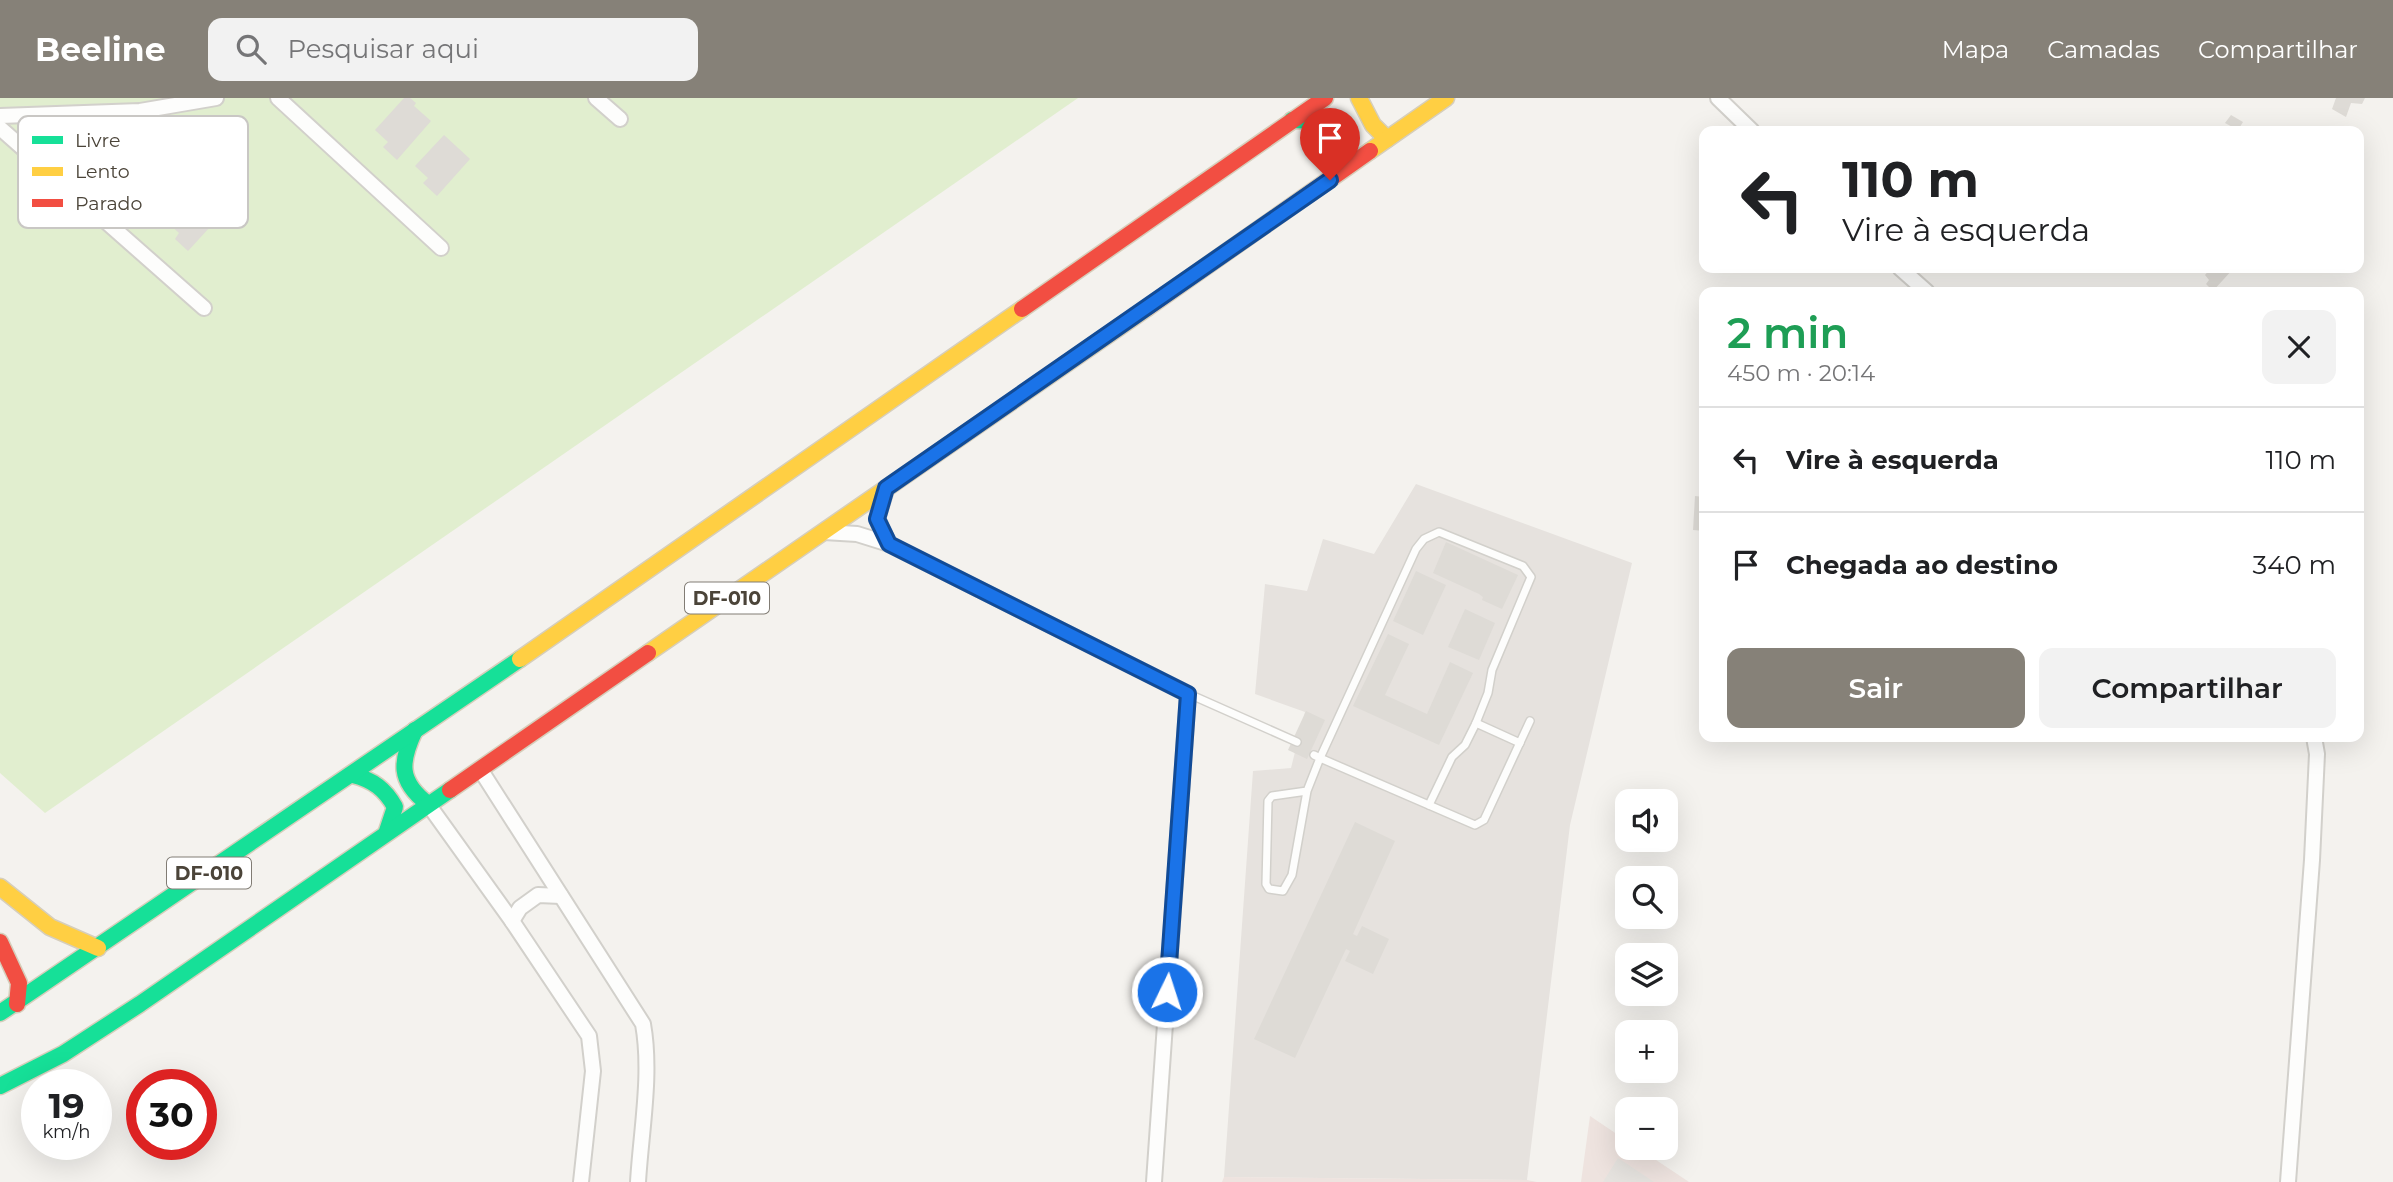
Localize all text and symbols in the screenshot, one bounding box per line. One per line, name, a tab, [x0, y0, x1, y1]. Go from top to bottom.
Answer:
search box	[208, 18, 698, 81]
text: Beeline	[35, 29, 166, 69]
icon: search	[232, 30, 270, 68]
text: Pesquisar aqui	[288, 33, 479, 65]
text: Mapa	[1942, 35, 2009, 64]
text: Camadas	[2047, 35, 2160, 64]
text: Compartilhar	[2198, 35, 2358, 64]
pin	[1300, 108, 1360, 180]
legend	[18, 116, 248, 228]
icon: arrive	[1311, 119, 1349, 157]
text: Livre	[75, 129, 120, 152]
text: 110 m	[1842, 150, 1979, 209]
icon: left	[1727, 154, 1818, 245]
text: Lento	[75, 160, 130, 183]
text: Parado	[75, 192, 143, 215]
text: Vire à esquerda	[1842, 210, 2090, 249]
text: 2 min	[1727, 307, 1848, 359]
button: close	[2262, 310, 2336, 384]
text: 450 m · 20:14	[1727, 359, 1875, 387]
icon: left	[1727, 441, 1765, 479]
text: Vire à esquerda	[1786, 444, 1999, 476]
text: 110 m	[2266, 444, 2336, 476]
icon: arrive	[1727, 546, 1765, 584]
text: Chegada ao destino	[1786, 549, 2058, 581]
text: 340 m	[2253, 549, 2336, 581]
road number: DF-010	[685, 583, 769, 614]
button: Sair	[1727, 648, 2025, 728]
button: Compartilhar	[2039, 648, 2336, 728]
map controls	[1615, 789, 1678, 1160]
button: sound	[1615, 789, 1678, 852]
road number: DF-010	[167, 858, 251, 888]
button: search	[1615, 866, 1678, 929]
button: layers	[1615, 943, 1678, 1006]
position arrow	[1130, 955, 1204, 1029]
button: +	[1615, 1020, 1678, 1083]
speed limit sign: 30	[126, 1069, 217, 1160]
text: 19	[48, 1084, 85, 1127]
button: −	[1615, 1097, 1678, 1160]
text: km/h	[42, 1121, 91, 1143]

